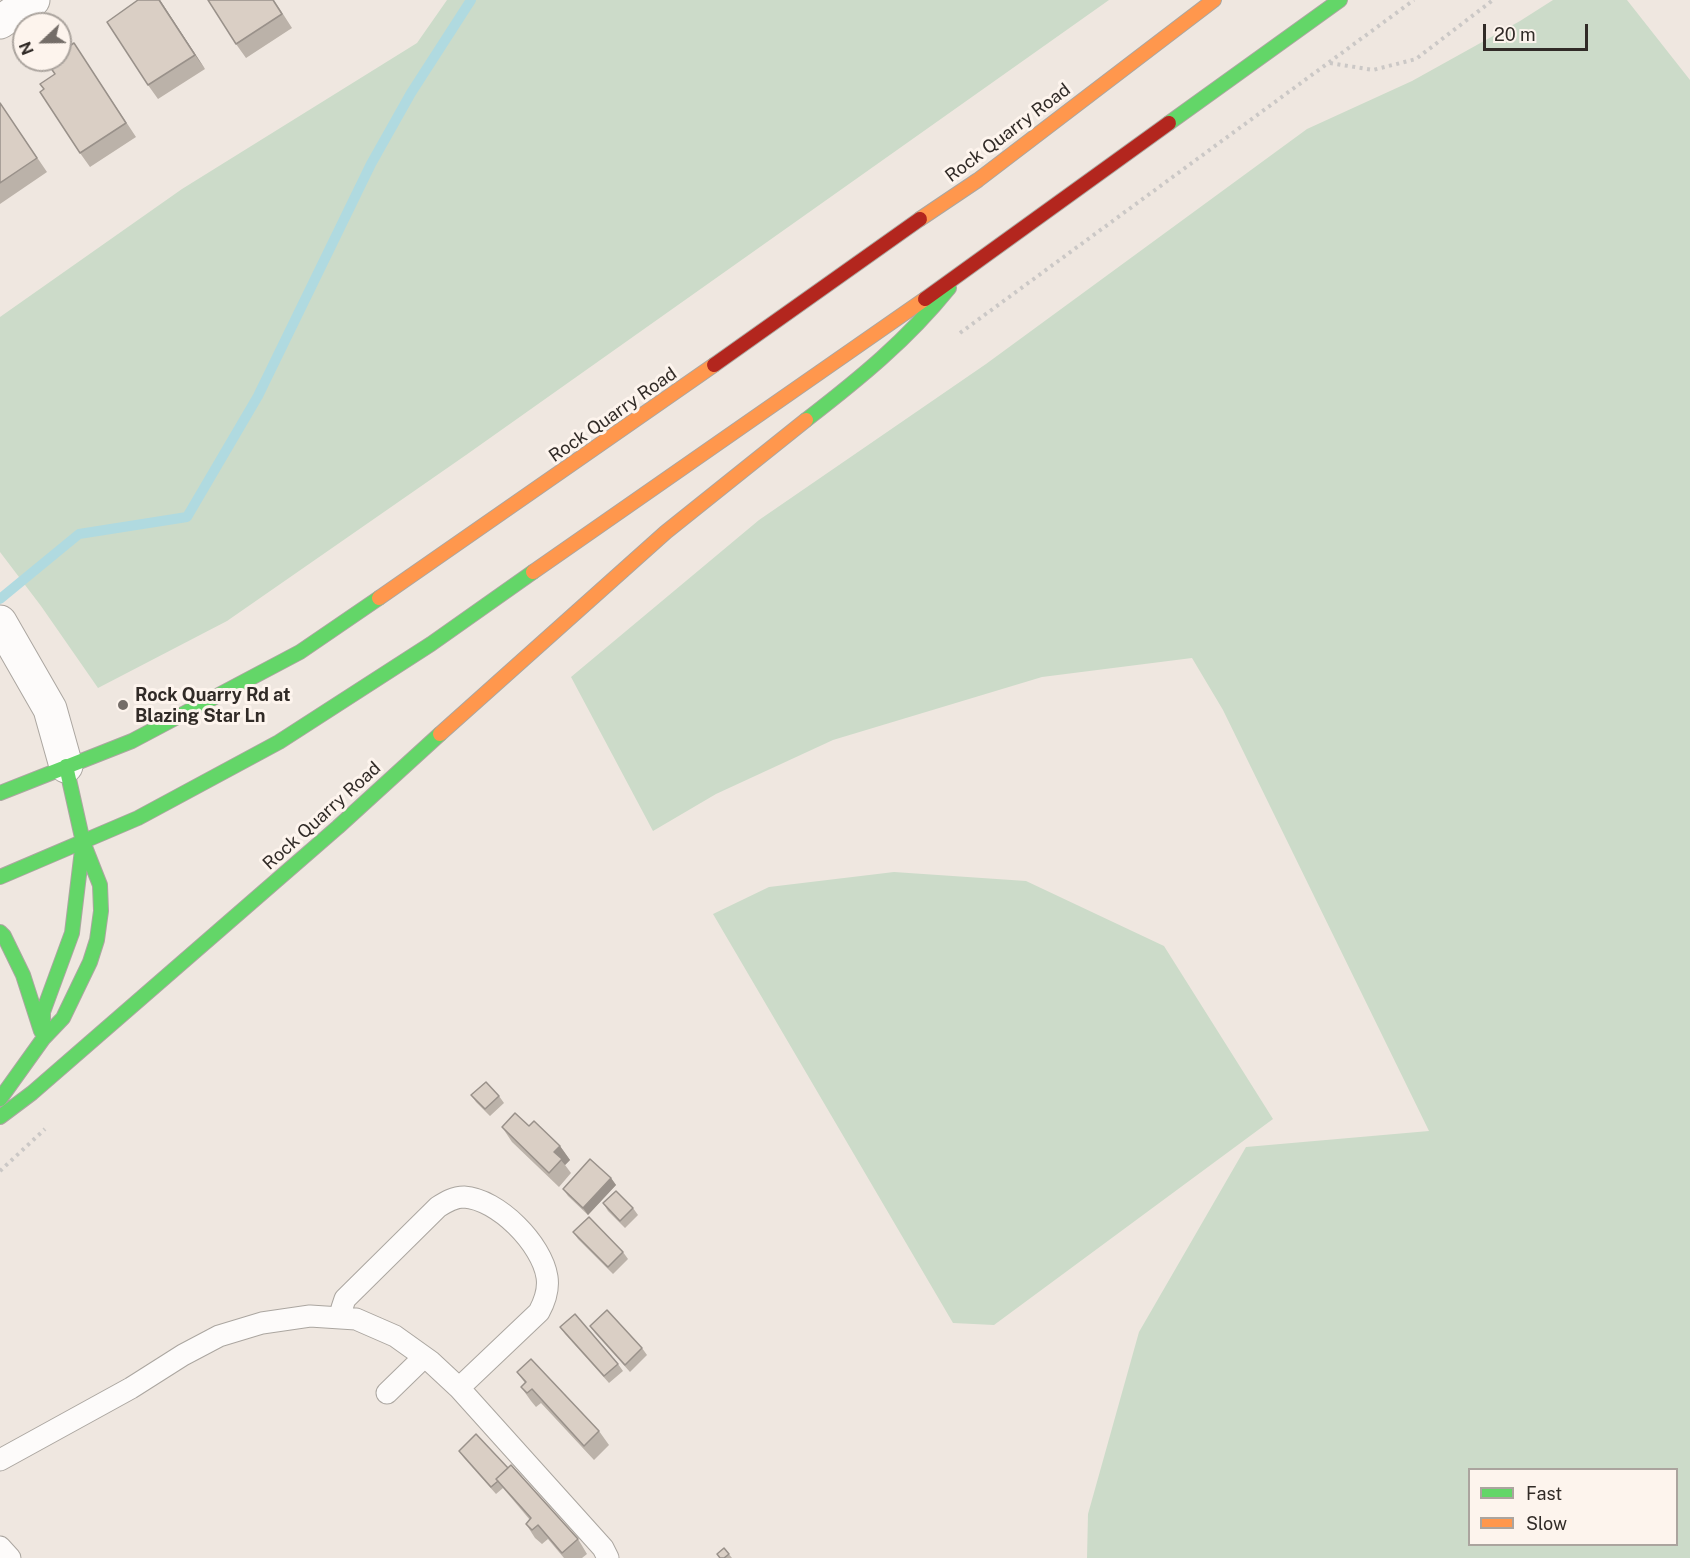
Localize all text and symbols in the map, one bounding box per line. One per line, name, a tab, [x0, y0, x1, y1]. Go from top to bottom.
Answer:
north arrow	[12, 12, 72, 72]
scale bar	[1486, 12, 1591, 50]
text: 20 m	[1494, 24, 1536, 45]
text: N	[16, 39, 38, 58]
street label: Rock Quarry Road	[941, 79, 1075, 187]
street label: Rock Quarry Road	[545, 363, 681, 467]
place label: Rock Quarry Rd at Blazing Star Ln	[135, 684, 290, 726]
marker: Rock Quarry Rd at Blazing Star Ln	[116, 698, 130, 712]
street label: Rock Quarry Road	[259, 757, 385, 875]
legend	[1468, 1468, 1678, 1546]
text: Fast	[1526, 1483, 1562, 1504]
text: Slow	[1526, 1513, 1567, 1534]

